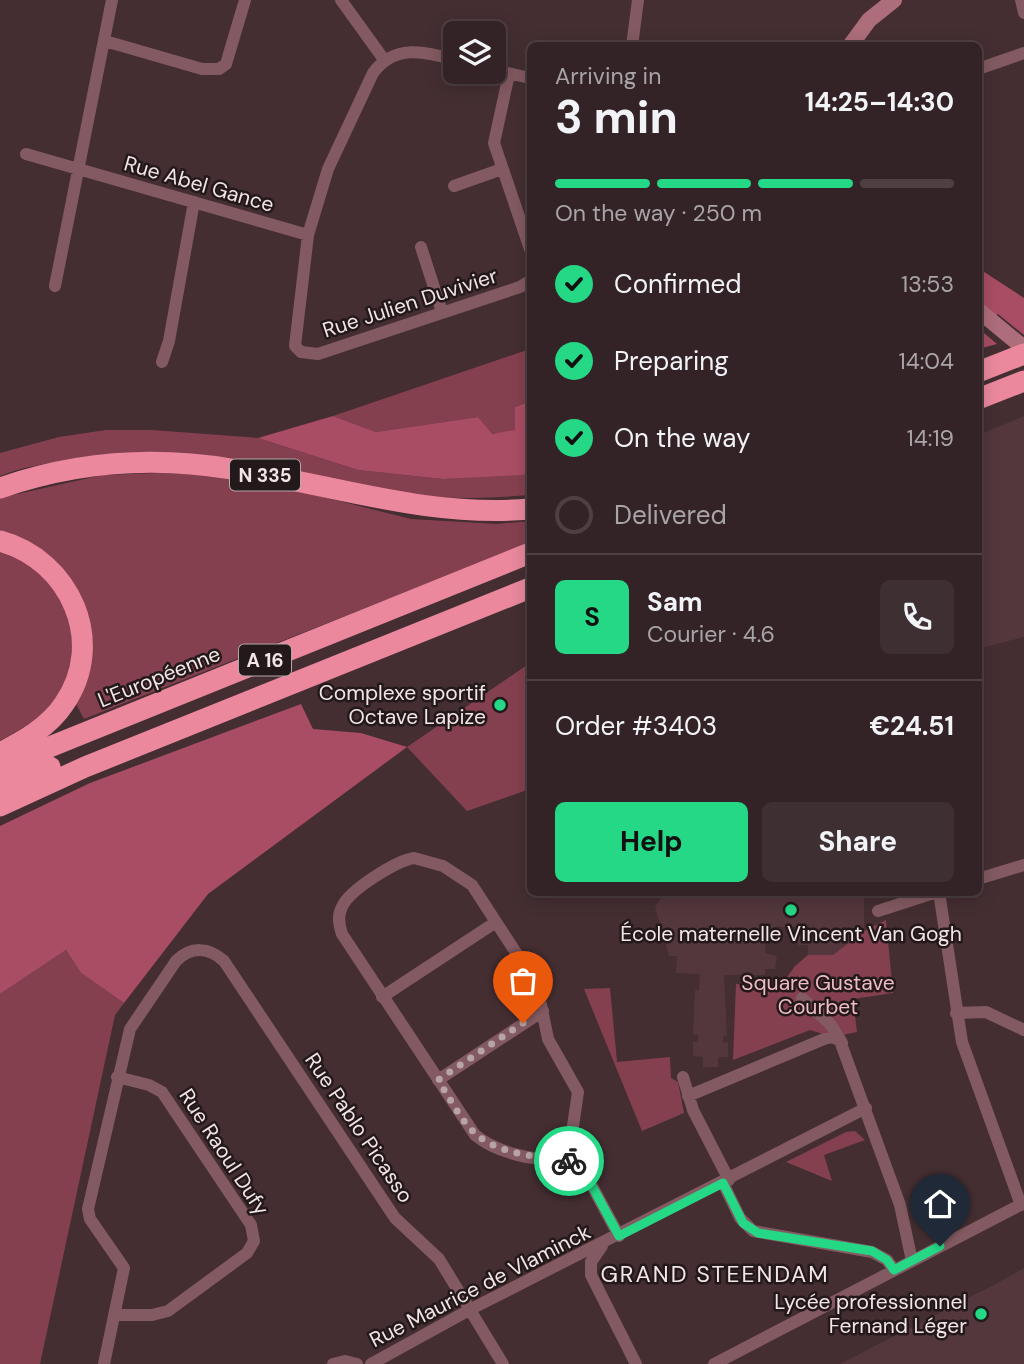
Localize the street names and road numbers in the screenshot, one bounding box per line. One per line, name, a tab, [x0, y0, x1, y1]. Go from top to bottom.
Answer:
street label: Rue Abel Gance	[121, 149, 277, 219]
street label: Rue Julien Duvivier	[319, 261, 501, 344]
road number: N 335	[230, 460, 300, 490]
street label: L'Européenne	[94, 640, 225, 714]
road number: A 16	[239, 645, 291, 676]
street label: Rue Pablo Picasso	[298, 1048, 420, 1208]
street label: Rue Raoul Dufy	[173, 1083, 276, 1221]
street label: Rue Maurice de Vlaminck	[365, 1218, 596, 1354]

